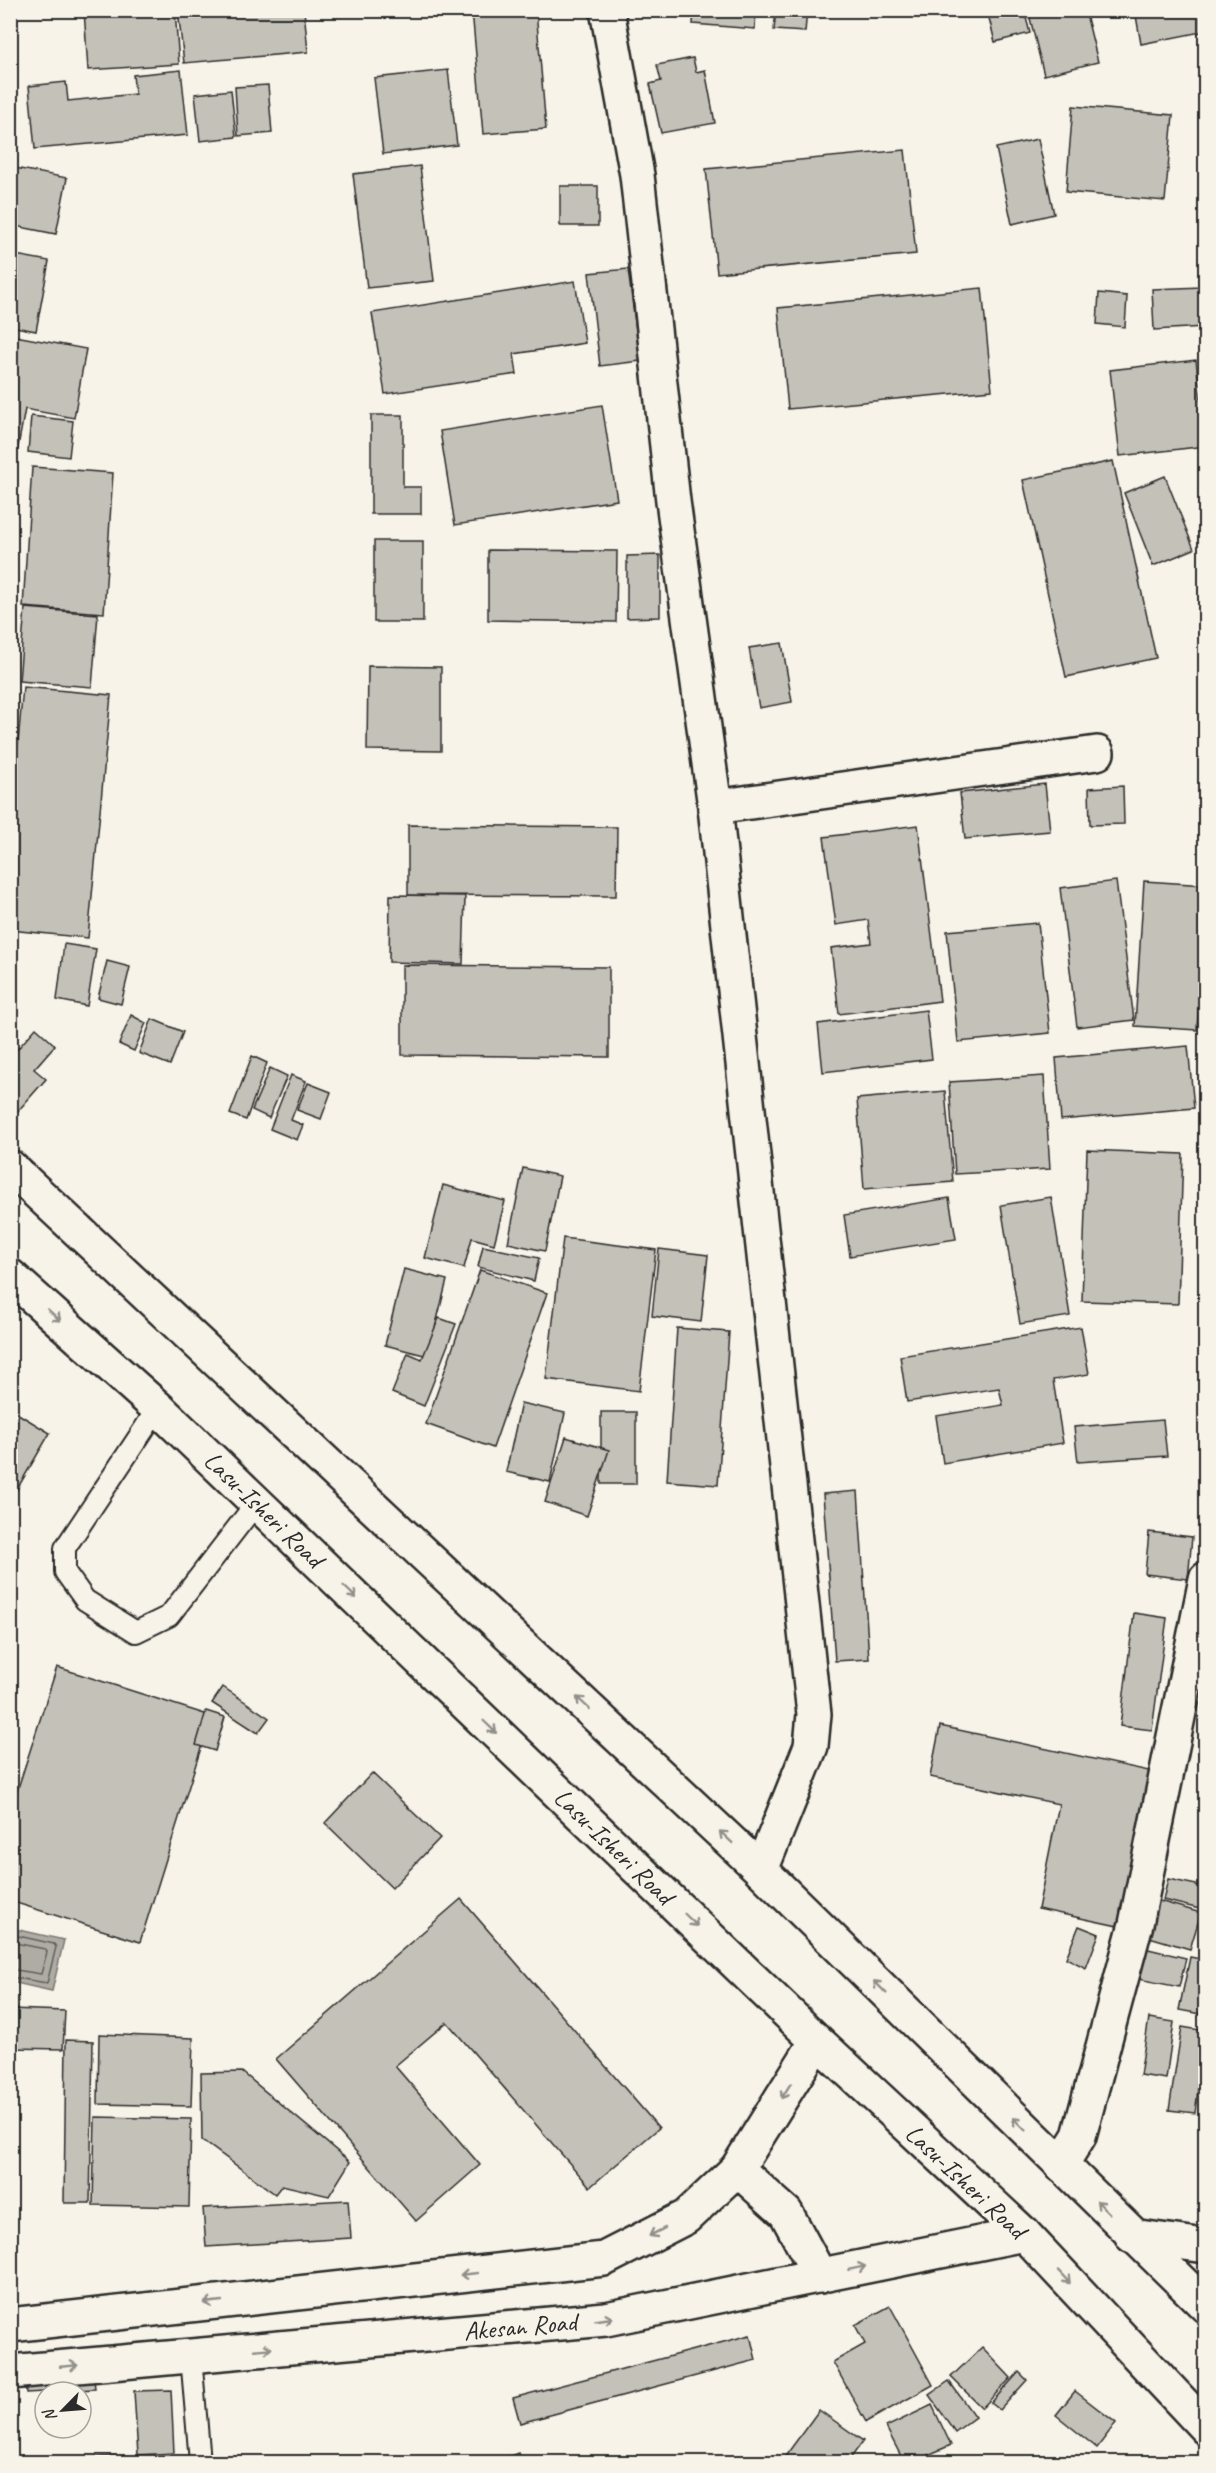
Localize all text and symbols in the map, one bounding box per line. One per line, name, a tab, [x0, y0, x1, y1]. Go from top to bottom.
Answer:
one-way arrow	[46, 1308, 61, 1322]
street label: Lasu-Isheri Road	[197, 1444, 333, 1577]
one-way arrow	[342, 1584, 357, 1599]
one-way arrow	[576, 1696, 591, 1711]
one-way arrow	[482, 1720, 497, 1734]
street label: Lasu-Isheri Road	[547, 1781, 683, 1914]
one-way arrow	[718, 1830, 733, 1844]
one-way arrow	[684, 1913, 699, 1928]
one-way arrow	[873, 1980, 888, 1995]
one-way arrow	[779, 2082, 791, 2099]
street label: Lasu-Isheri Road	[898, 2117, 1036, 2248]
one-way arrow	[1012, 2117, 1027, 2132]
one-way arrow	[1096, 2200, 1110, 2215]
one-way arrow	[649, 2226, 666, 2238]
one-way arrow	[847, 2262, 866, 2274]
one-way arrow	[460, 2269, 480, 2280]
one-way arrow	[1056, 2269, 1070, 2284]
one-way arrow	[203, 2297, 223, 2308]
street label: Akesan Road	[462, 2305, 582, 2348]
one-way arrow	[593, 2313, 613, 2324]
one-way arrow	[253, 2343, 272, 2354]
one-way arrow	[58, 2360, 78, 2371]
north arrow	[33, 2380, 93, 2440]
text: N	[38, 2404, 61, 2425]

